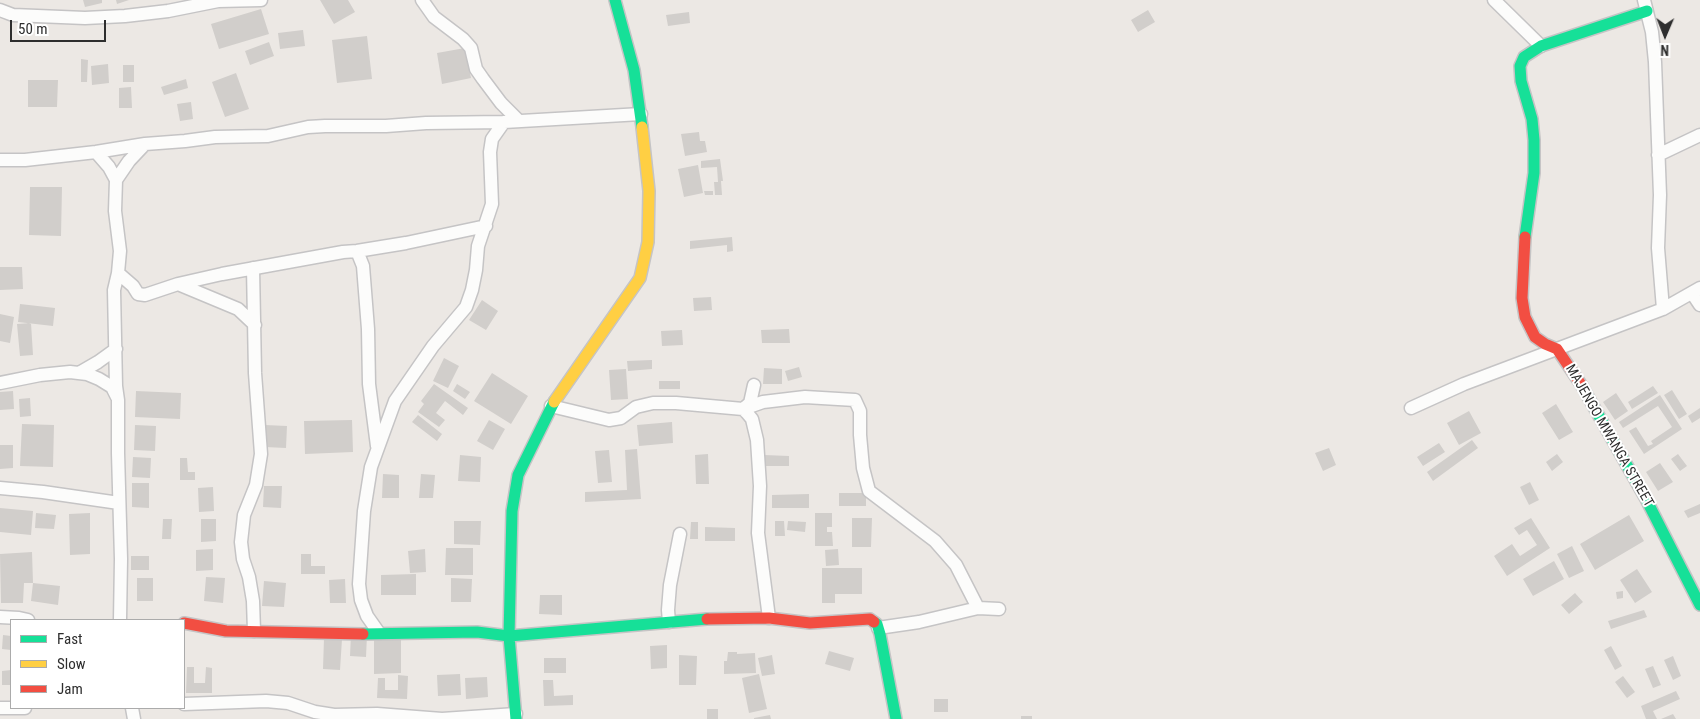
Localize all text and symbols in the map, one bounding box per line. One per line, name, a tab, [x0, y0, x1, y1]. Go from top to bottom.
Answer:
scale bar	[12, 10, 109, 42]
north arrow	[1640, 10, 1690, 60]
text: 50 m	[18, 20, 48, 38]
text: N	[1660, 42, 1669, 58]
street label: MAJENGO MWANGA STREET	[1561, 362, 1657, 510]
legend	[10, 619, 185, 709]
text: Fast	[57, 630, 82, 648]
text: Slow	[57, 655, 86, 673]
text: Jam	[57, 680, 83, 698]

